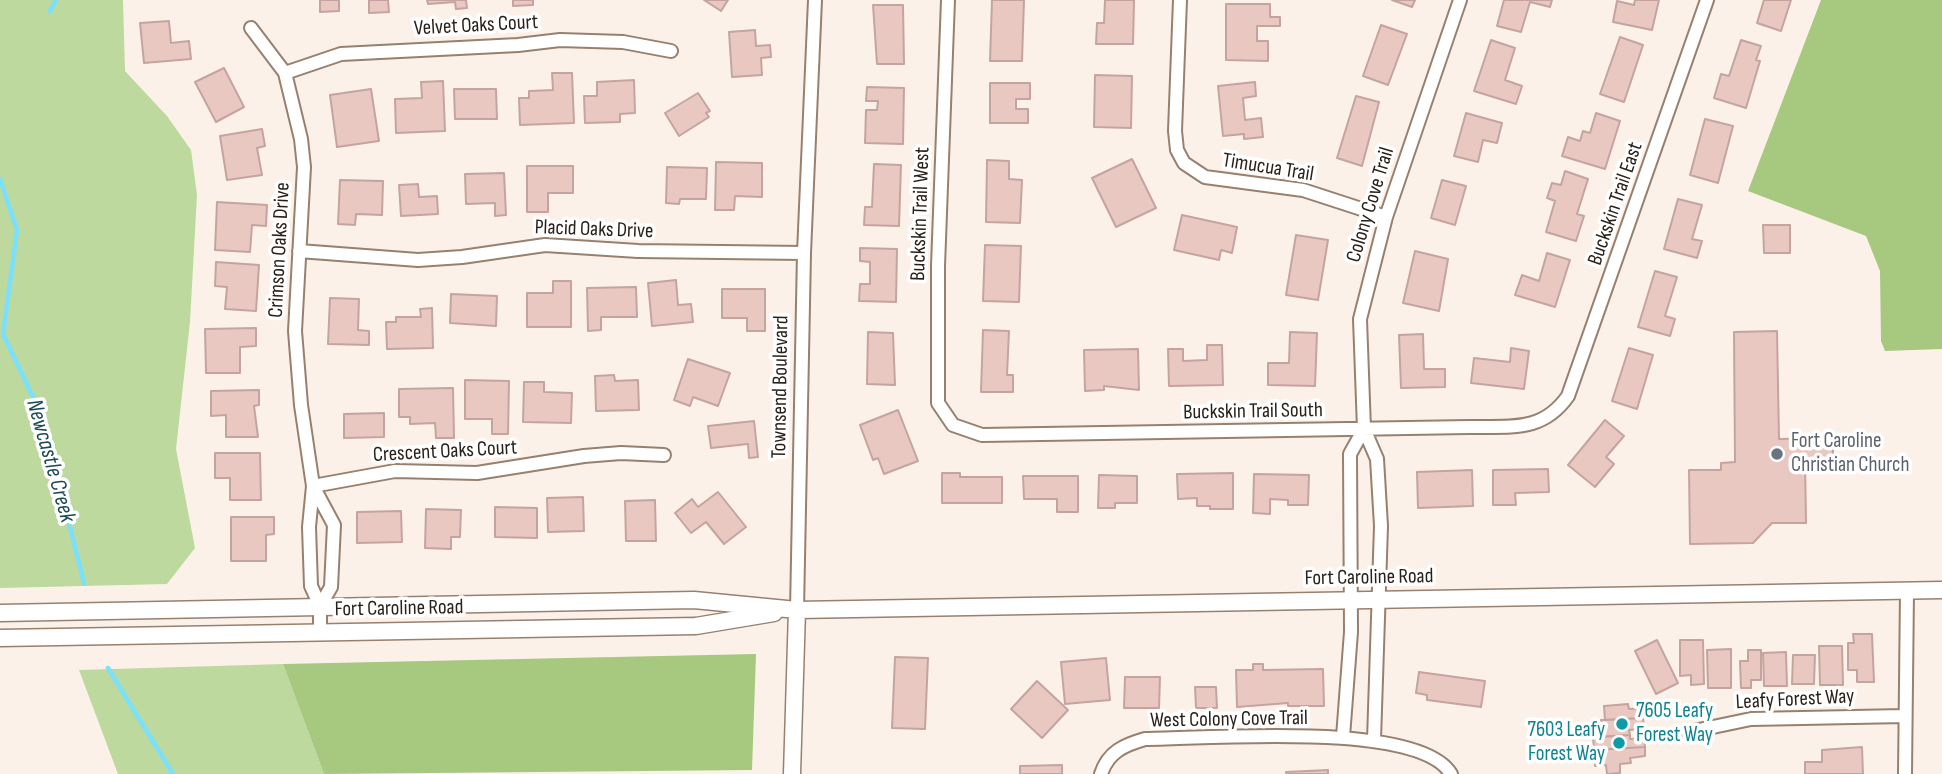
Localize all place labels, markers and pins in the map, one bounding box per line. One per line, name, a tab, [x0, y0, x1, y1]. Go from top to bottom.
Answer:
place label: Fort Caroline Christian Church	[1791, 429, 1909, 479]
marker: Fort Caroline Christian Church	[1769, 446, 1785, 462]
place label: 7605 Leafy Forest Way	[1636, 699, 1713, 749]
marker: 7605 Leafy Forest Way	[1614, 716, 1630, 732]
place label: 7603 Leafy Forest Way	[1528, 718, 1605, 768]
marker: 7603 Leafy Forest Way	[1611, 735, 1627, 751]

